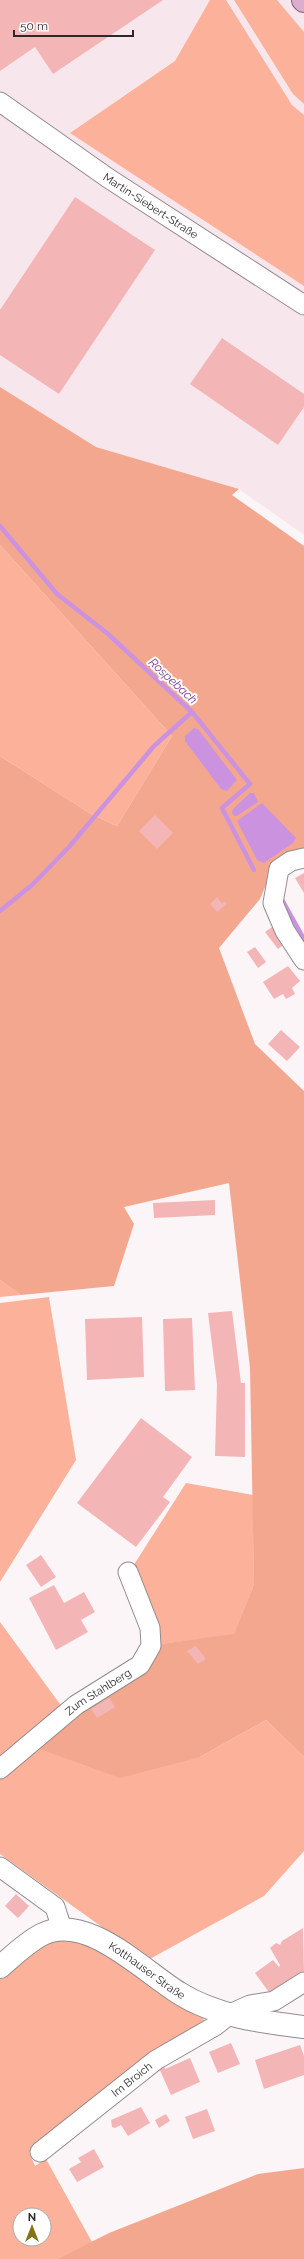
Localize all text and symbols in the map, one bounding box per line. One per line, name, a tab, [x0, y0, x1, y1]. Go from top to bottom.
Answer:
scale bar	[14, 12, 133, 38]
text: 50 m	[20, 19, 48, 33]
street label: Martin-Siebert-Straße	[101, 171, 201, 242]
water label: Rospebach	[146, 655, 200, 707]
street label: Zum Stahlberg	[63, 1666, 134, 1718]
street label: Kotthauser Straße	[106, 1939, 188, 2002]
street label: Im Broich	[109, 2060, 155, 2100]
north arrow	[12, 2207, 52, 2247]
text: N	[28, 2211, 36, 2224]

